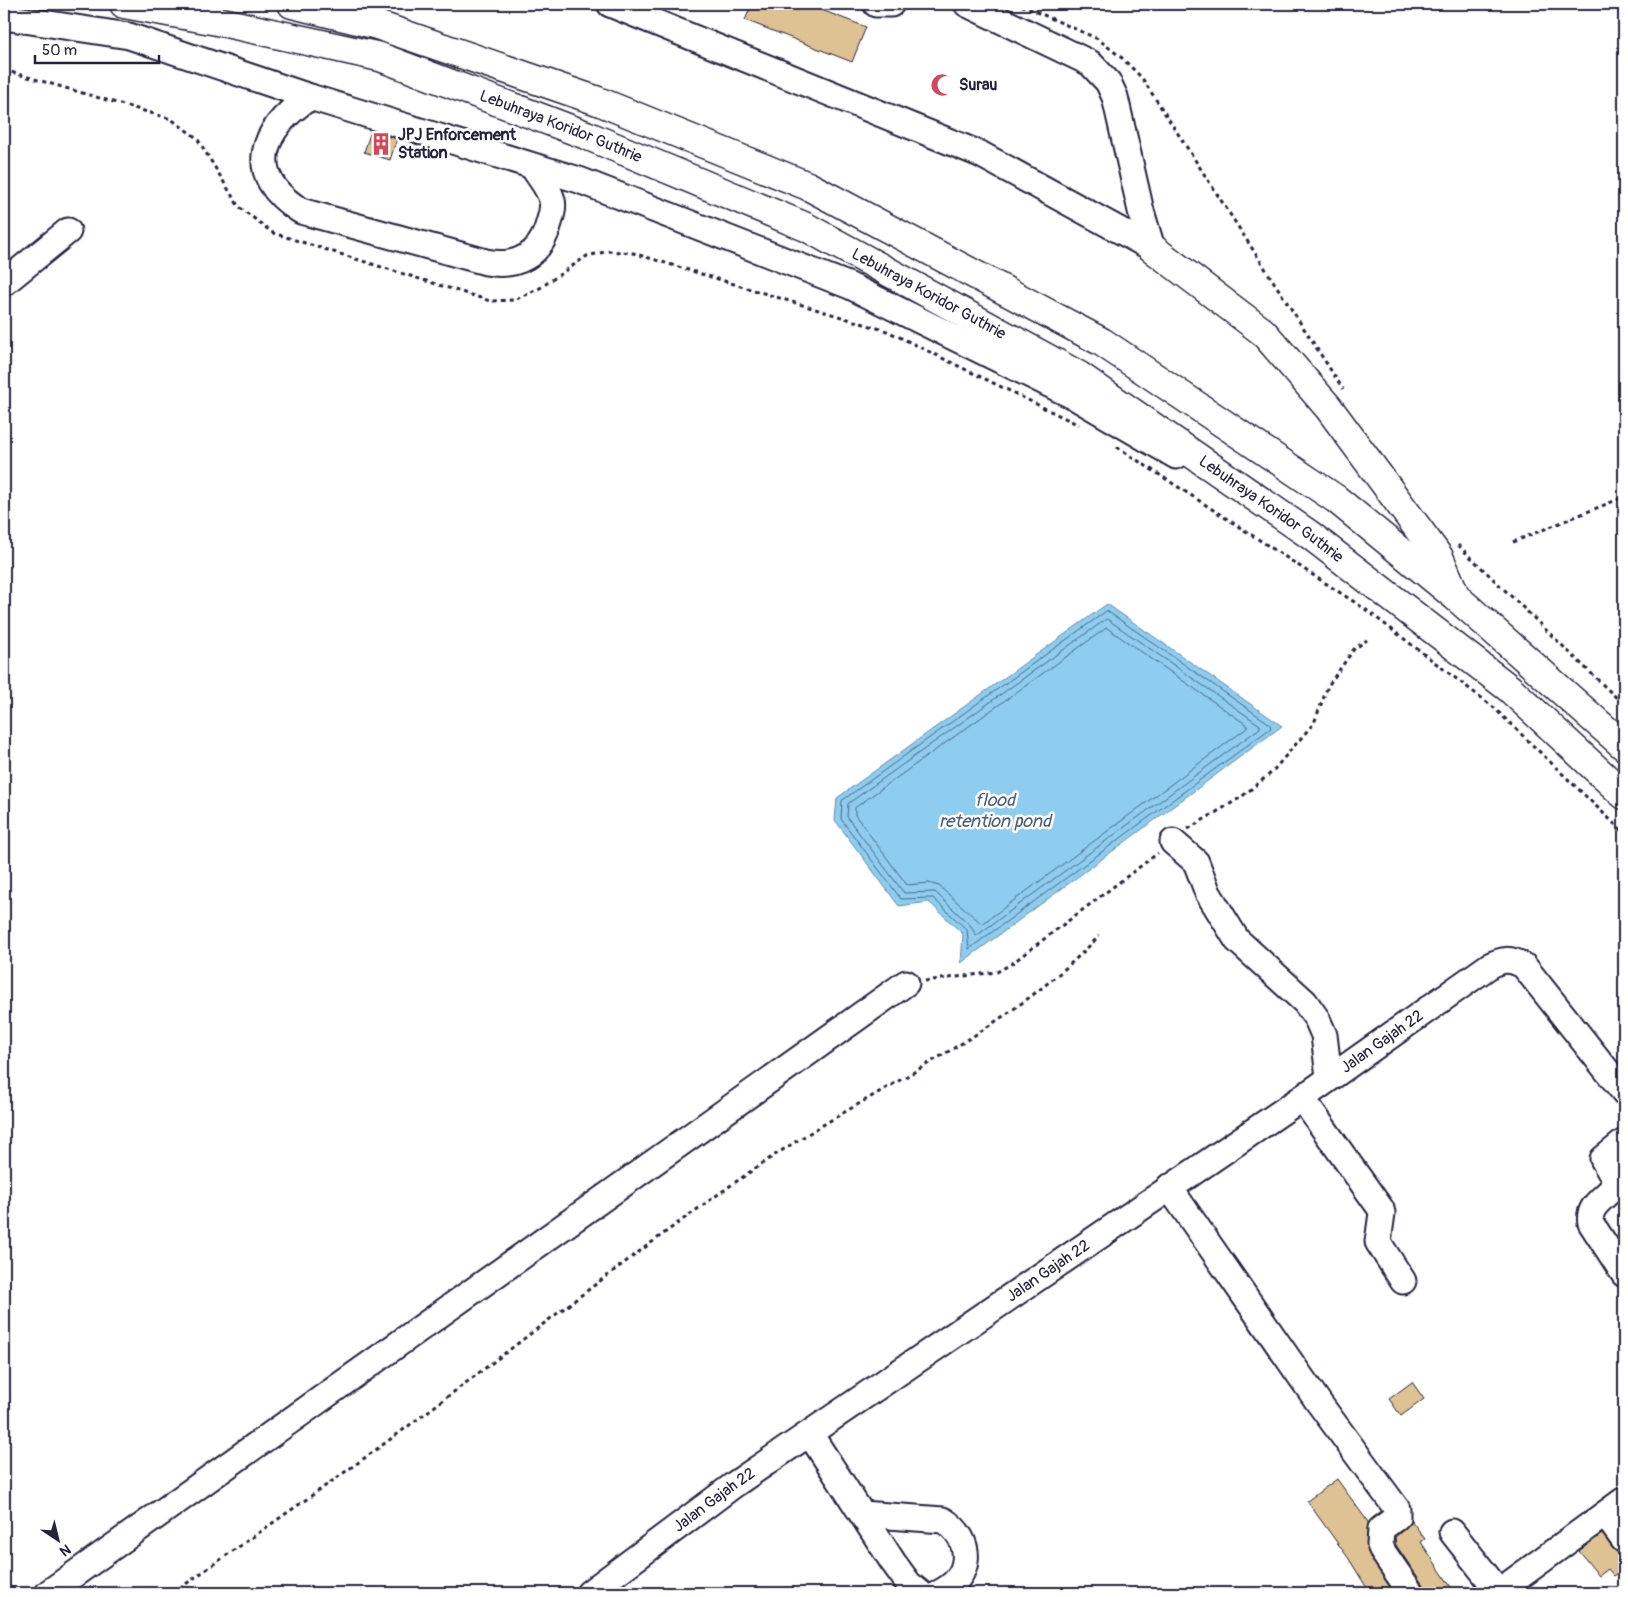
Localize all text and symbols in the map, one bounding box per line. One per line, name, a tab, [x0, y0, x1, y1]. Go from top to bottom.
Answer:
scale bar	[35, 32, 159, 64]
text: 50 m	[42, 41, 77, 60]
mosque icon: Surau	[929, 72, 955, 98]
place label: Surau	[959, 75, 997, 95]
street label: Lebuhraya Koridor Guthrie	[477, 86, 645, 167]
place label: JPJ Enforcement Station	[398, 125, 516, 163]
building icon: JPJ Enforcement Station	[368, 131, 394, 157]
street label: Lebuhraya Koridor Guthrie	[848, 244, 1009, 344]
street label: Lebuhraya Koridor Guthrie	[1195, 451, 1348, 567]
water label: flood retention pond	[939, 789, 1053, 833]
street label: Jalan Gajah 22	[1337, 1006, 1427, 1078]
street label: Jalan Gajah 22	[1003, 1235, 1094, 1306]
street label: Jalan Gajah 22	[669, 1463, 759, 1537]
north arrow	[32, 1514, 82, 1564]
text: N	[56, 1541, 74, 1560]

